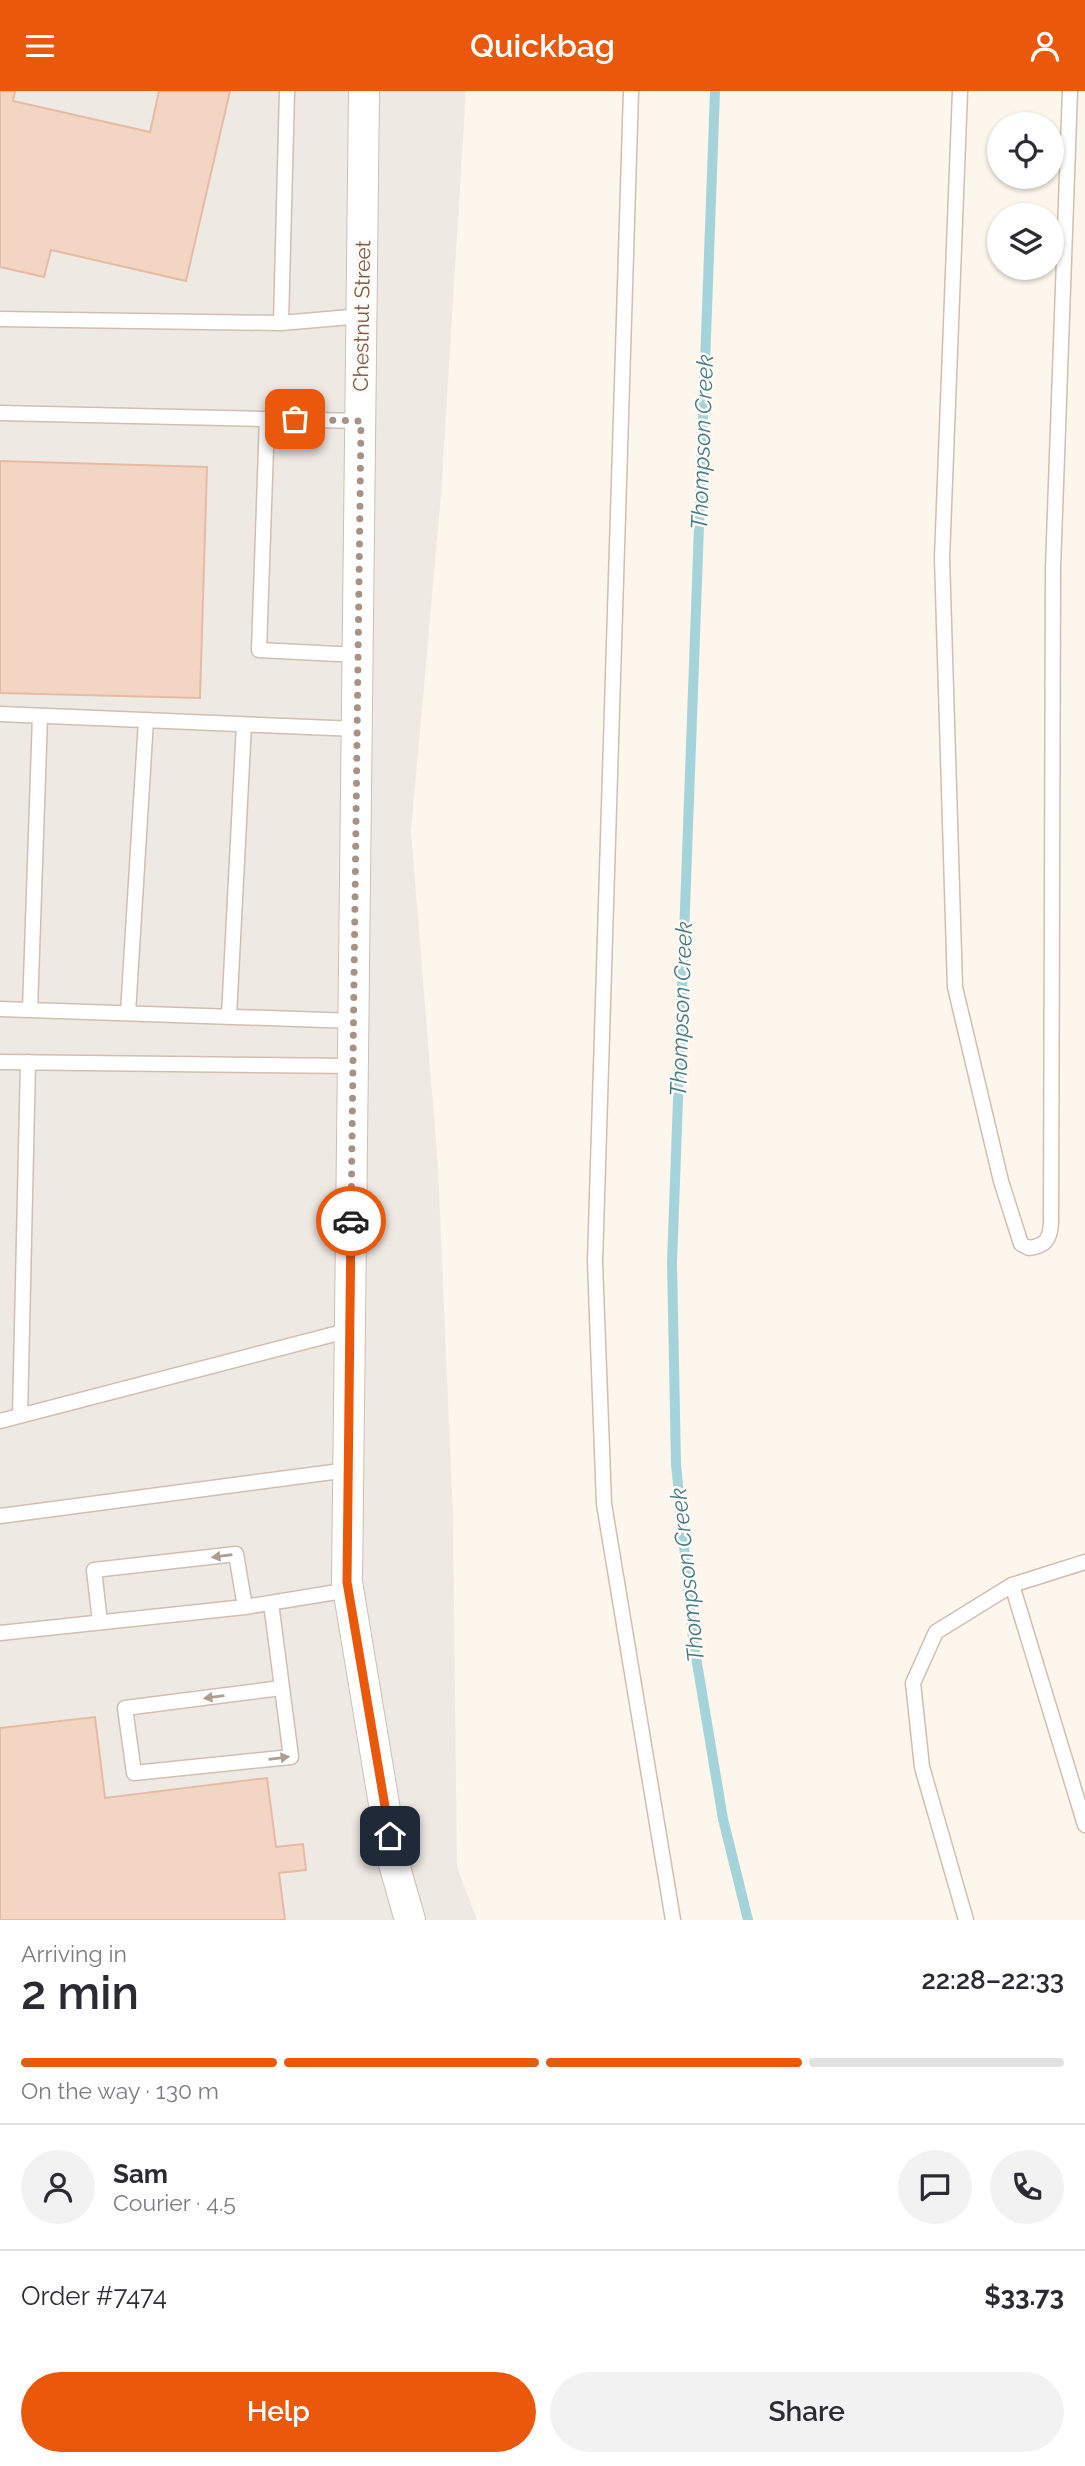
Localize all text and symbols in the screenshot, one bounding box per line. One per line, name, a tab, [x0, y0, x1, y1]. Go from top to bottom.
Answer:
icon: menu	[21, 27, 59, 65]
text: Quickbag	[470, 27, 615, 64]
icon: person	[1026, 27, 1064, 65]
map controls	[987, 112, 1064, 280]
button: locate	[987, 112, 1064, 189]
button: layers	[987, 203, 1064, 280]
street label: Chestnut Street	[348, 240, 375, 392]
water label: Thompson Creek	[685, 354, 718, 530]
pin	[265, 389, 325, 449]
icon: bag	[276, 400, 314, 438]
water label: Thompson Creek	[664, 921, 697, 1097]
courier	[316, 1186, 386, 1256]
icon: car	[332, 1202, 370, 1240]
water label: Thompson Creek	[664, 1486, 709, 1664]
one-way arrow	[210, 1550, 232, 1561]
one-way arrow	[202, 1691, 224, 1702]
one-way arrow	[268, 1753, 290, 1764]
pin	[360, 1806, 420, 1866]
icon: home	[371, 1817, 409, 1855]
text: Arriving in	[21, 1940, 127, 1967]
text: 22:28–22:33	[921, 1965, 1064, 1995]
text: 2 min	[21, 1966, 139, 2020]
text: On the way · 130 m	[21, 2077, 219, 2104]
button: person	[21, 2150, 95, 2224]
button: chat	[898, 2150, 972, 2224]
button: phone	[990, 2150, 1064, 2224]
text: Sam	[113, 2159, 168, 2189]
text: Courier · 4.5	[113, 2189, 236, 2216]
text: Order #7474	[21, 2281, 167, 2311]
text: $33.73	[984, 2281, 1064, 2311]
button: Help	[21, 2372, 536, 2452]
button: Share	[550, 2372, 1064, 2452]

